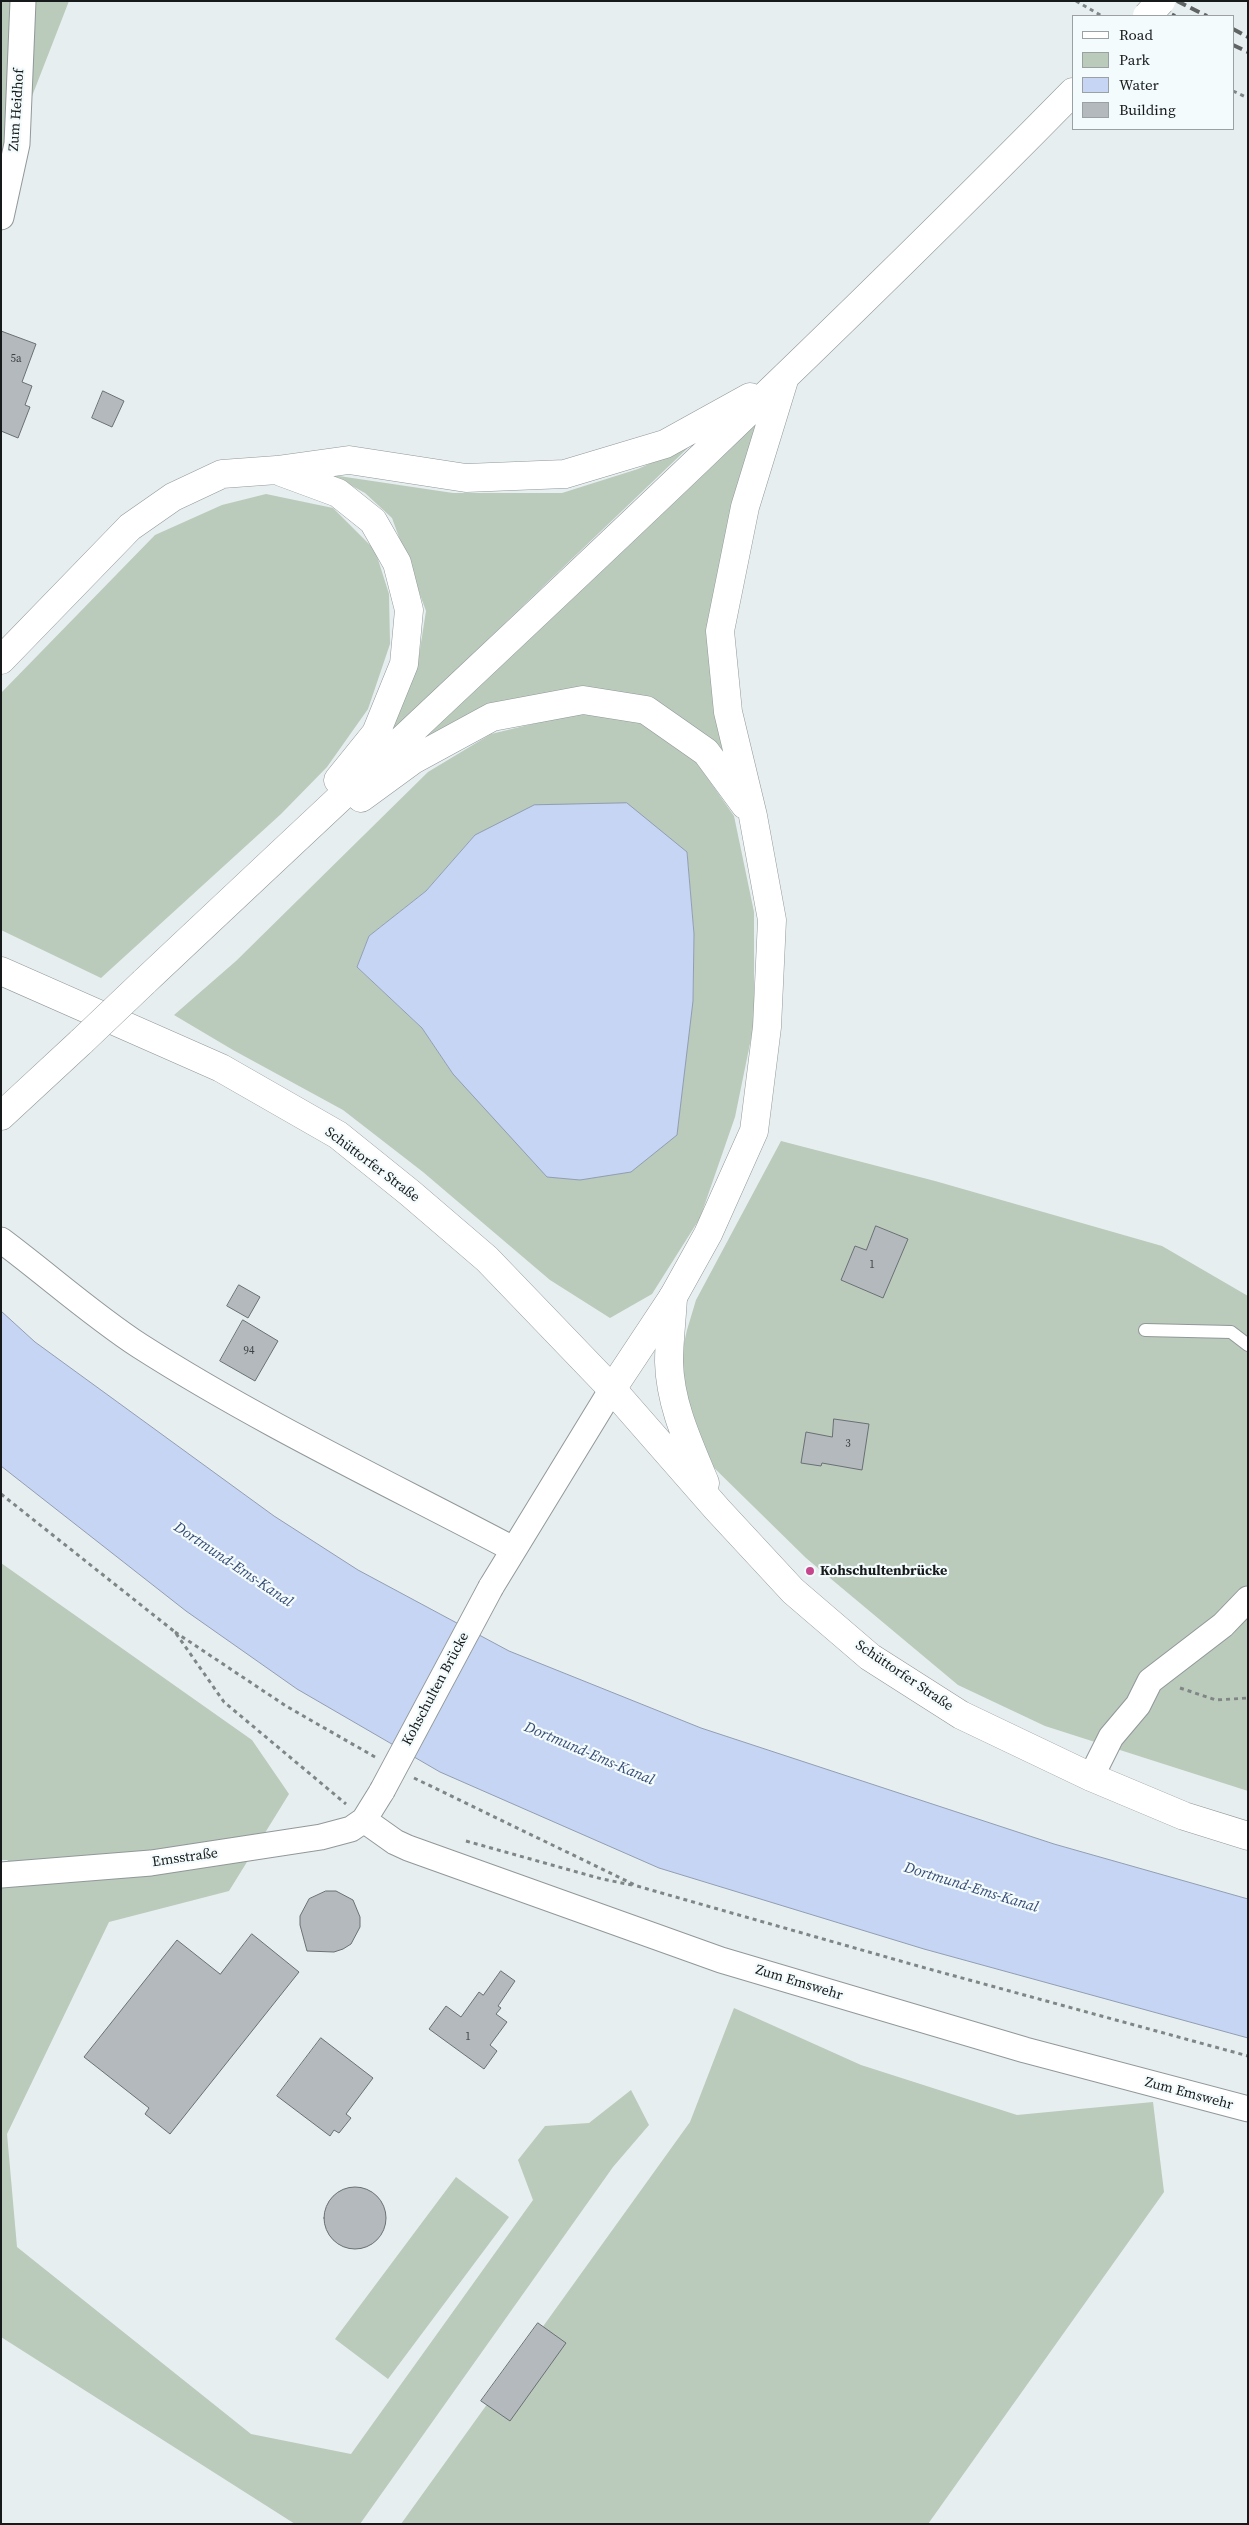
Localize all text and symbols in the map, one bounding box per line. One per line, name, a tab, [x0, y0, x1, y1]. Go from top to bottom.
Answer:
legend	[1072, 15, 1234, 130]
text: Road	[1119, 24, 1153, 45]
text: Park	[1119, 49, 1150, 70]
street label: Zum Heidhof	[6, 68, 28, 152]
text: Water	[1119, 74, 1159, 95]
text: Building	[1119, 99, 1176, 120]
house number: 5a	[10, 352, 22, 366]
street label: Schüttorfer Straße	[321, 1124, 423, 1206]
house number: 1	[869, 1258, 875, 1272]
house number: 94	[244, 1344, 254, 1358]
house number: 3	[845, 1437, 851, 1451]
water label: Dortmund-Ems-Kanal	[170, 1519, 296, 1611]
place label: Kohschultenbrücke	[820, 1563, 947, 1579]
marker: Kohschultenbrücke	[804, 1565, 816, 1577]
street label: Kohschulten Brücke	[399, 1630, 473, 1748]
street label: Schüttorfer Straße	[852, 1637, 956, 1715]
water label: Dortmund-Ems-Kanal	[521, 1718, 657, 1790]
street label: Emsstraße	[151, 1845, 219, 1871]
water label: Dortmund-Ems-Kanal	[902, 1859, 1040, 1917]
street label: Zum Emswehr	[753, 1962, 845, 2004]
house number: 1	[465, 2030, 471, 2044]
street label: Zum Emswehr	[1143, 2074, 1235, 2114]

